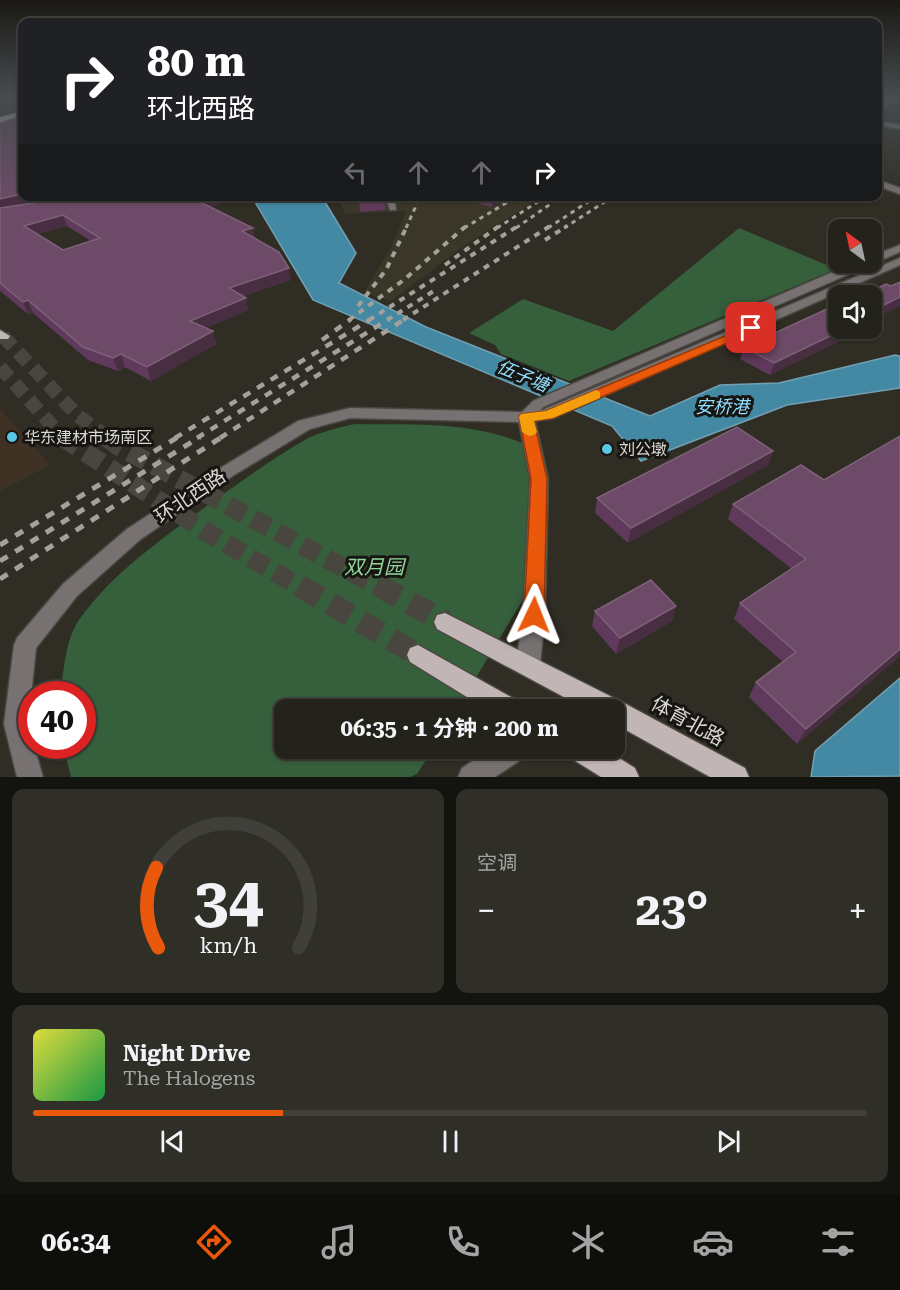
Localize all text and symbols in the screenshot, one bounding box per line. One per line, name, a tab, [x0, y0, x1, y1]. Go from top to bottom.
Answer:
text: 80 m	[147, 37, 245, 86]
icon: right	[48, 42, 126, 120]
text: 环北西路	[147, 93, 255, 125]
icon: left	[339, 156, 372, 189]
icon: ahead	[402, 156, 435, 189]
icon: ahead	[465, 156, 498, 189]
icon: right	[528, 156, 561, 189]
north arrow	[828, 219, 882, 273]
map controls	[828, 219, 882, 339]
button: sound	[828, 285, 882, 339]
pin	[725, 302, 776, 353]
icon: arrive	[734, 311, 767, 344]
water label: 伍子塘	[494, 355, 555, 397]
water label: 安桥港	[695, 396, 752, 417]
place label: 华东建材市场南区	[24, 428, 152, 447]
marker: 华东建材市场南区	[5, 430, 19, 444]
place label: 刘公墩	[619, 440, 667, 459]
marker: 刘公墩	[600, 442, 614, 456]
street label: 环北西路	[150, 464, 230, 528]
park label: 双月园	[344, 555, 407, 579]
position arrow	[502, 583, 566, 647]
speed limit sign: 40	[18, 681, 96, 759]
street label: 体育北路	[647, 691, 729, 751]
text: 06:35 · 1 分钟 · 200 m	[341, 716, 558, 741]
text: 空调	[477, 851, 517, 875]
text: 34	[193, 864, 263, 937]
text: 23°	[636, 883, 708, 936]
text: −	[477, 891, 495, 930]
text: +	[849, 891, 867, 930]
text: km/h	[199, 933, 257, 958]
text: Night Drive	[123, 1041, 251, 1066]
text: The Halogens	[123, 1066, 255, 1090]
icon: previous	[156, 1125, 189, 1158]
icon: pause	[434, 1125, 467, 1158]
icon: next	[712, 1125, 745, 1158]
icon: directions	[193, 1221, 235, 1263]
icon: music	[318, 1221, 360, 1263]
icon: phone	[442, 1221, 484, 1263]
icon: climate	[567, 1221, 609, 1263]
icon: car	[692, 1221, 734, 1263]
icon: filters	[817, 1221, 859, 1263]
text: 06:34	[41, 1226, 110, 1258]

